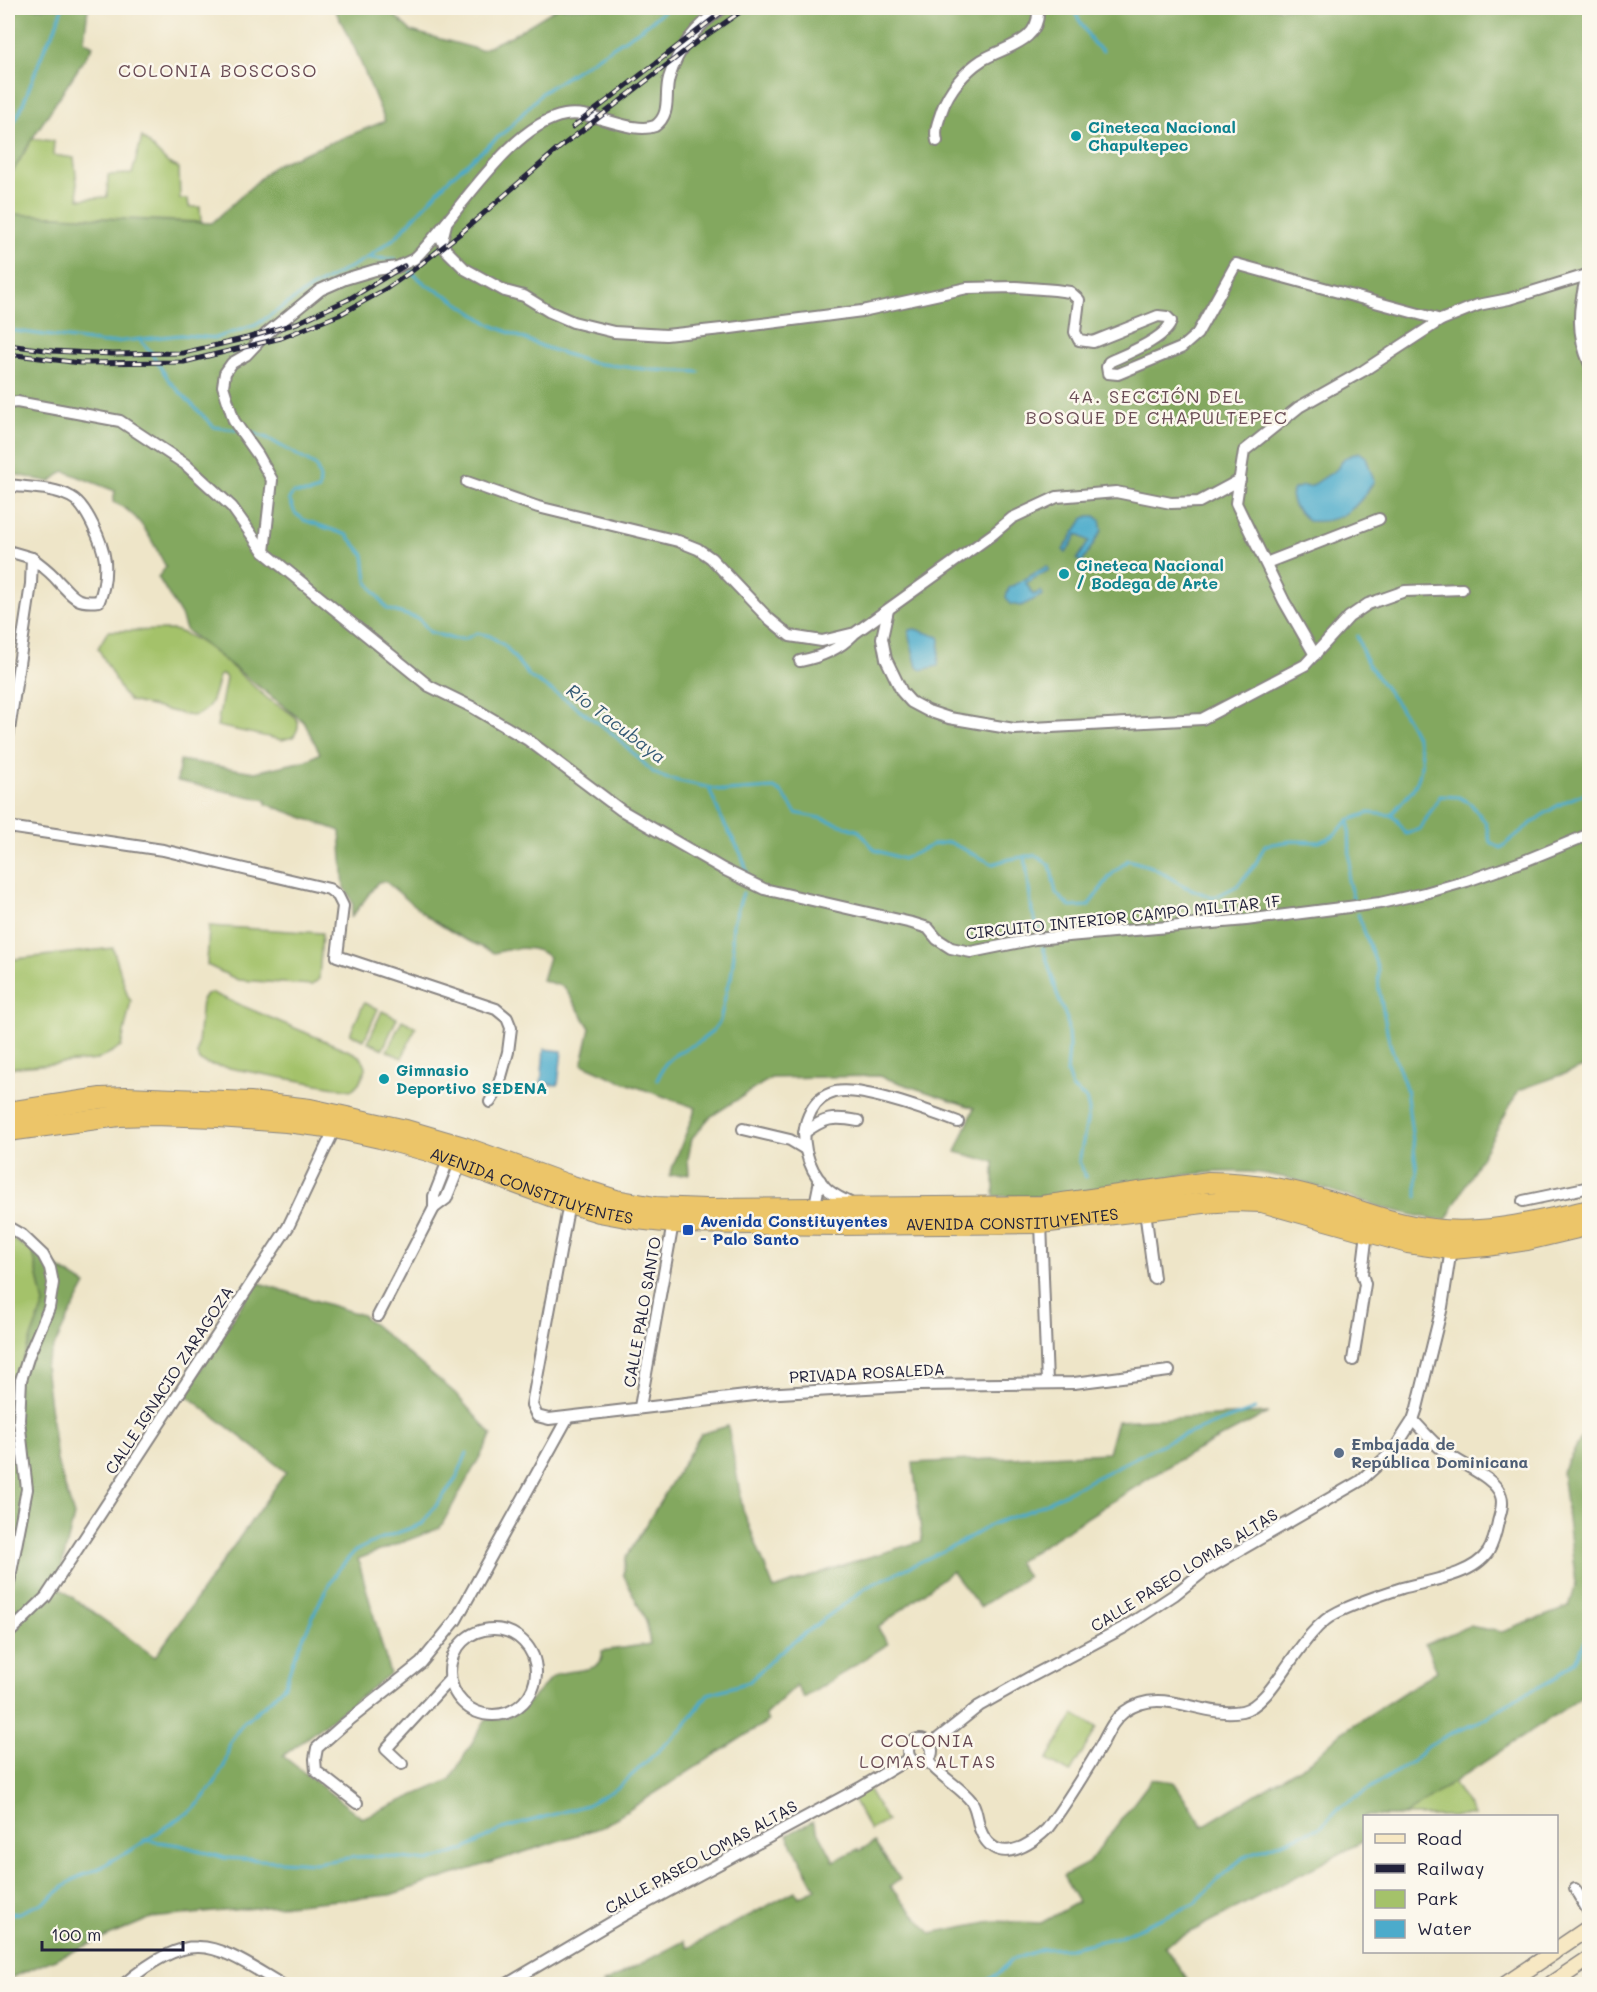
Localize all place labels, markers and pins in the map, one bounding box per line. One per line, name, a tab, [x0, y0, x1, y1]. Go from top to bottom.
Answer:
place label: Cineteca Nacional Chapultepec	[1088, 116, 1236, 155]
marker: Cineteca Nacional Chapultepec	[1069, 129, 1083, 143]
place label: Cineteca Nacional / Bodega de Arte	[1076, 554, 1224, 593]
marker: Cineteca Nacional / Bodega de Arte	[1057, 567, 1071, 581]
place label: Gimnasio Deportivo SEDENA	[396, 1059, 547, 1098]
marker: Gimnasio Deportivo SEDENA	[377, 1072, 391, 1086]
place label: Avenida Constituyentes - Palo Santo	[700, 1210, 888, 1249]
marker: Avenida Constituyentes - Palo Santo	[681, 1223, 695, 1237]
place label: Embajada de República Dominicana	[1351, 1433, 1528, 1472]
marker: Embajada de República Dominicana	[1332, 1446, 1346, 1460]

